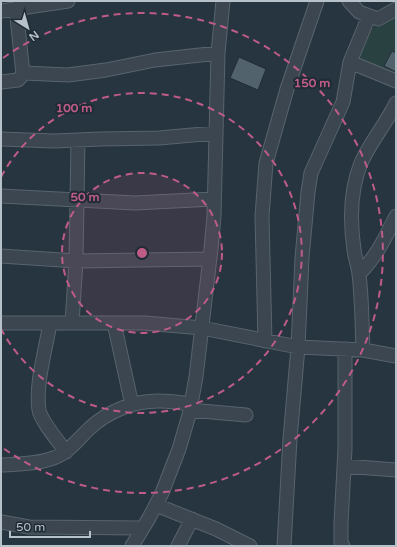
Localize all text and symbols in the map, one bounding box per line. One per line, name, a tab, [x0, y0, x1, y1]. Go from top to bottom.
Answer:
north arrow	[8, 8, 48, 48]
text: N	[26, 28, 41, 43]
text: 150 m	[294, 76, 330, 90]
text: 100 m	[56, 101, 92, 115]
text: 50 m	[70, 190, 100, 204]
centre of rings	[135, 246, 149, 260]
scale bar	[10, 513, 90, 539]
text: 50 m	[16, 520, 45, 534]

